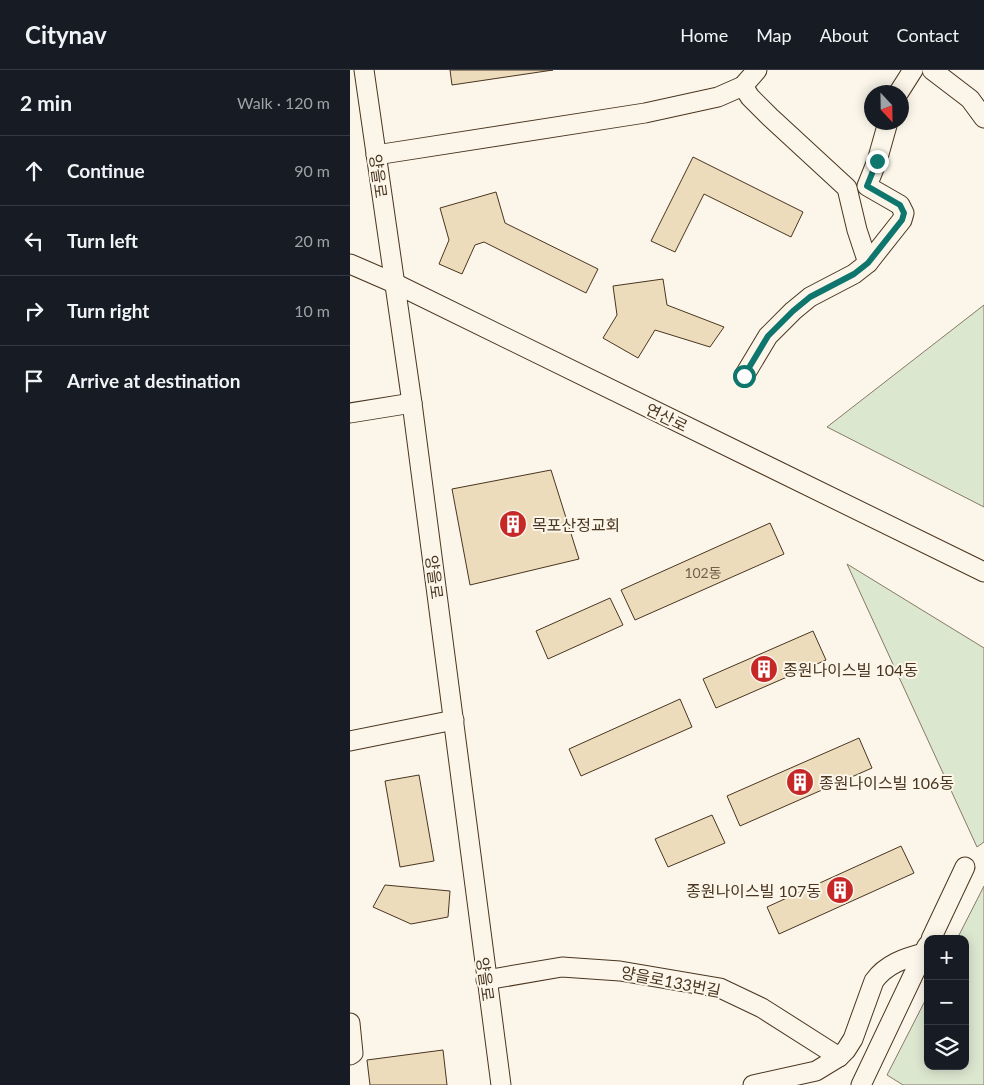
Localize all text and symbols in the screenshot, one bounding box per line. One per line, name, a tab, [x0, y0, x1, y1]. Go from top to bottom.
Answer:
text: Citynav	[25, 20, 107, 49]
text: Home	[680, 24, 728, 46]
text: Map	[756, 24, 792, 46]
text: About	[820, 24, 869, 46]
text: Contact	[897, 24, 959, 46]
north arrow	[864, 85, 909, 130]
text: 2 min	[20, 90, 72, 115]
text: Walk · 120 m	[237, 93, 330, 112]
route end	[866, 150, 889, 173]
street label: 양을로	[367, 153, 392, 199]
icon: ahead	[20, 157, 48, 185]
text: Continue	[67, 159, 145, 182]
text: 90 m	[294, 161, 330, 180]
icon: left	[20, 227, 48, 255]
text: Turn left	[67, 229, 138, 252]
text: 20 m	[294, 231, 330, 250]
icon: right	[20, 297, 48, 325]
text: Turn right	[67, 299, 149, 322]
text: 10 m	[294, 301, 330, 320]
route start	[733, 365, 756, 388]
icon: arrive	[20, 367, 48, 395]
text: Arrive at destination	[67, 369, 240, 392]
street label: 연산로	[643, 399, 691, 435]
building icon: 목포산정교회	[498, 509, 528, 539]
place label: 목포산정교회	[532, 515, 620, 534]
street label: 양을로	[423, 554, 448, 600]
house number: 102동	[684, 564, 722, 581]
building icon: 종원나이스빌 104동	[749, 654, 779, 684]
place label: 종원나이스빌 104동	[783, 660, 918, 679]
building icon: 종원나이스빌 106동	[785, 767, 815, 797]
place label: 종원나이스빌 106동	[819, 773, 954, 792]
building icon: 종원나이스빌 107동	[825, 875, 855, 905]
place label: 종원나이스빌 107동	[686, 881, 821, 900]
map controls	[924, 935, 969, 1070]
button: +	[924, 935, 969, 980]
street label: 양을로	[474, 956, 499, 1002]
street label: 양을로133번길	[619, 962, 723, 1000]
button: −	[924, 980, 969, 1025]
button: layers	[924, 1025, 969, 1070]

